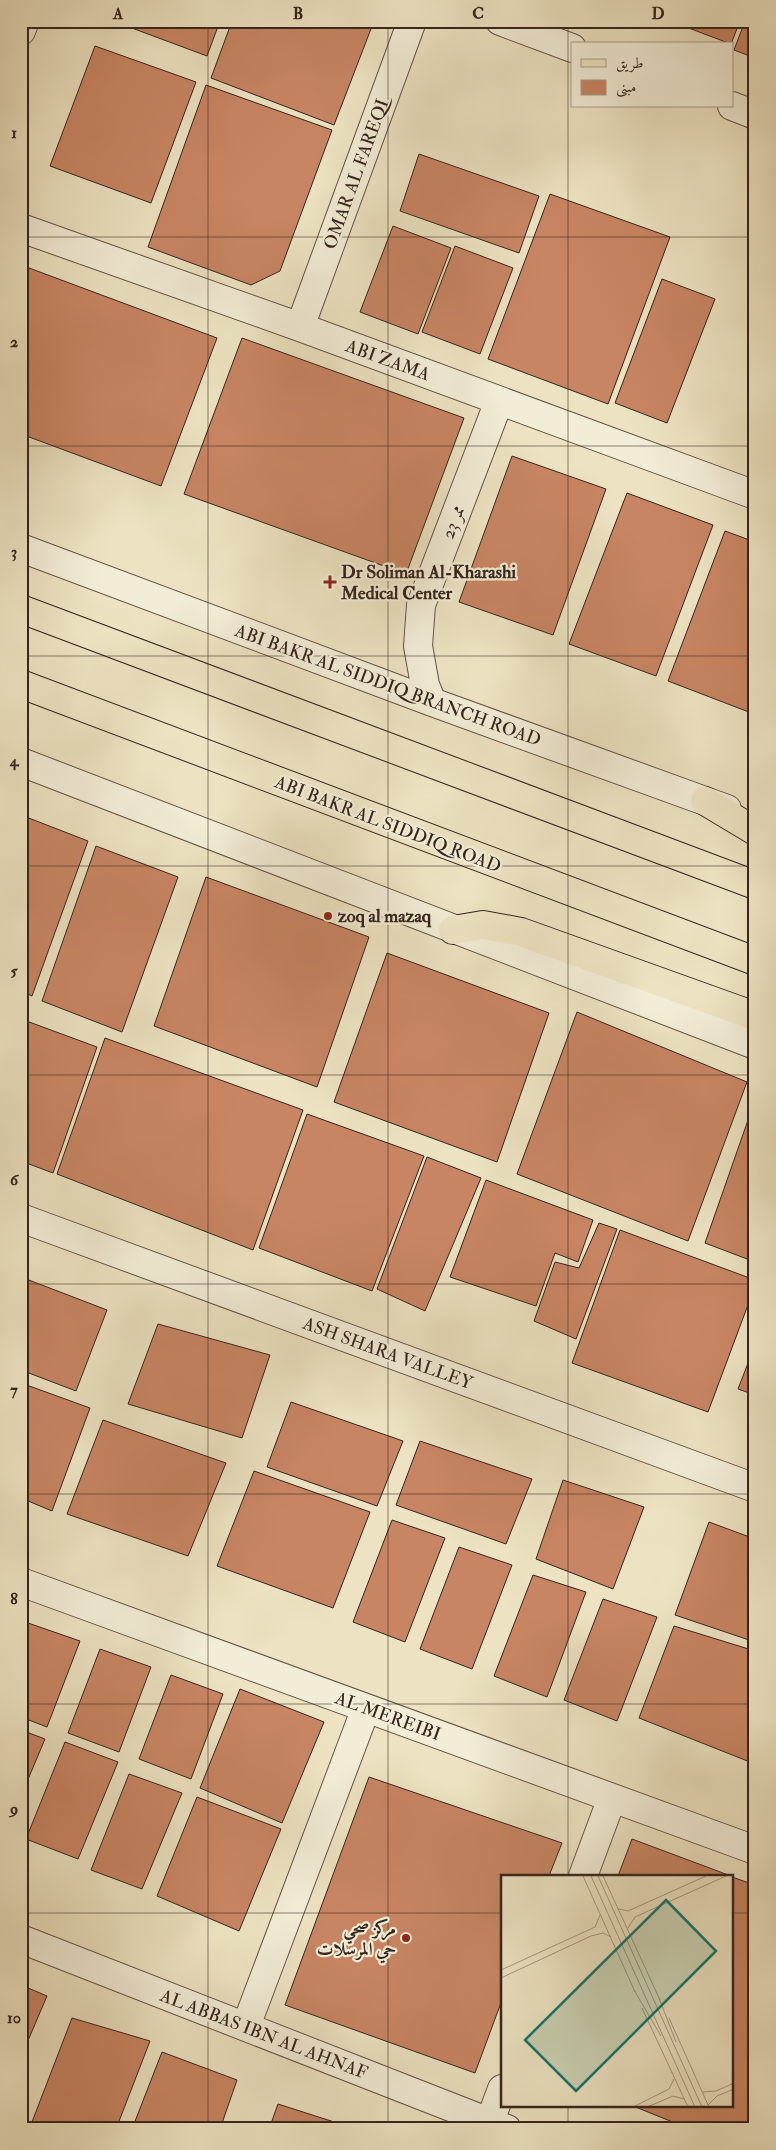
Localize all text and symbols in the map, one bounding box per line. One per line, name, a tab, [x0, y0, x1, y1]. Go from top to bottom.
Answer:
text: A	[112, 4, 124, 24]
text: B	[293, 4, 303, 24]
text: C	[472, 4, 484, 24]
text: D	[651, 4, 665, 24]
legend	[571, 42, 734, 108]
text: طريق	[616, 54, 643, 73]
text: مبنى	[616, 78, 636, 98]
street label: OMAR AL FAREQI	[319, 91, 396, 253]
text: 1	[11, 123, 17, 143]
text: 2	[10, 332, 18, 352]
street label: ABI ZAMA	[342, 334, 434, 387]
street label: ممر 23	[437, 502, 470, 542]
text: 3	[11, 542, 17, 562]
place label: Dr Soliman Al-Kharashi Medical Center	[340, 561, 516, 605]
marker: Dr Soliman Al-Kharashi Medical Center	[323, 575, 337, 589]
street label: ABI BAKR AL SIDDIQ BRANCH ROAD	[231, 619, 544, 752]
text: 4	[9, 751, 20, 771]
street label: ABI BAKR AL SIDDIQ ROAD	[271, 770, 504, 878]
place label: zoq al mazaq	[337, 905, 432, 928]
marker: zoq al mazaq	[322, 910, 334, 922]
text: 5	[10, 961, 18, 981]
text: 6	[10, 1170, 20, 1190]
street label: ASH SHARA VALLEY	[299, 1312, 476, 1395]
text: 7	[10, 1380, 18, 1400]
text: 8	[10, 1589, 18, 1609]
street label: AL MEREIBI	[331, 1686, 444, 1746]
text: 9	[8, 1799, 18, 1819]
inset map	[501, 1875, 734, 2108]
place label: مركز صحي حي المرسلات	[317, 1917, 396, 1964]
marker: مركز صحي حي المرسلات	[400, 1932, 412, 1944]
street label: AL ABBAS IBN AL AHNAF	[156, 1984, 371, 2085]
text: 10	[7, 2008, 21, 2028]

